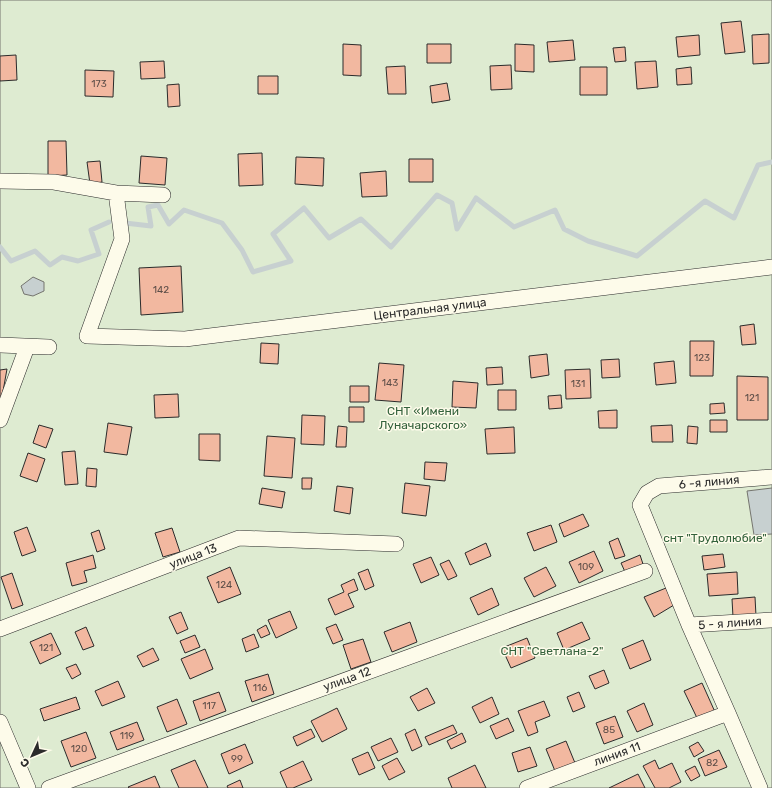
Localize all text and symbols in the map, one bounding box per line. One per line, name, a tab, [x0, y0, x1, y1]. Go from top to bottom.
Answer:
house number: 173	[91, 78, 107, 90]
house number: 142	[153, 284, 169, 296]
street label: Центральная улица	[373, 295, 487, 323]
house number: 123	[694, 352, 710, 364]
house number: 143	[382, 377, 398, 389]
house number: 131	[571, 378, 585, 390]
house number: 121	[745, 392, 759, 404]
park label: СНТ «Имени Луначарского»	[379, 404, 467, 432]
street label: 6 -я линия	[678, 472, 740, 492]
park label: снт "Трудолюбие"	[663, 531, 767, 545]
street label: улица 13	[167, 541, 219, 571]
house number: 109	[578, 561, 594, 573]
house number: 124	[216, 579, 232, 591]
street label: 5 - я линия	[698, 614, 762, 632]
house number: 121	[39, 642, 53, 654]
park label: СНТ "Светлана-2"	[501, 644, 603, 658]
street label: улица 12	[321, 664, 373, 694]
house number: 116	[253, 682, 267, 694]
house number: 117	[202, 700, 216, 712]
house number: 85	[603, 724, 615, 736]
house number: 119	[120, 730, 134, 742]
north arrow	[12, 736, 52, 776]
street label: линия 11	[592, 739, 642, 769]
house number: 120	[71, 743, 87, 755]
house number: 99	[231, 753, 243, 765]
text: С	[18, 755, 33, 770]
house number: 82	[706, 757, 718, 769]

